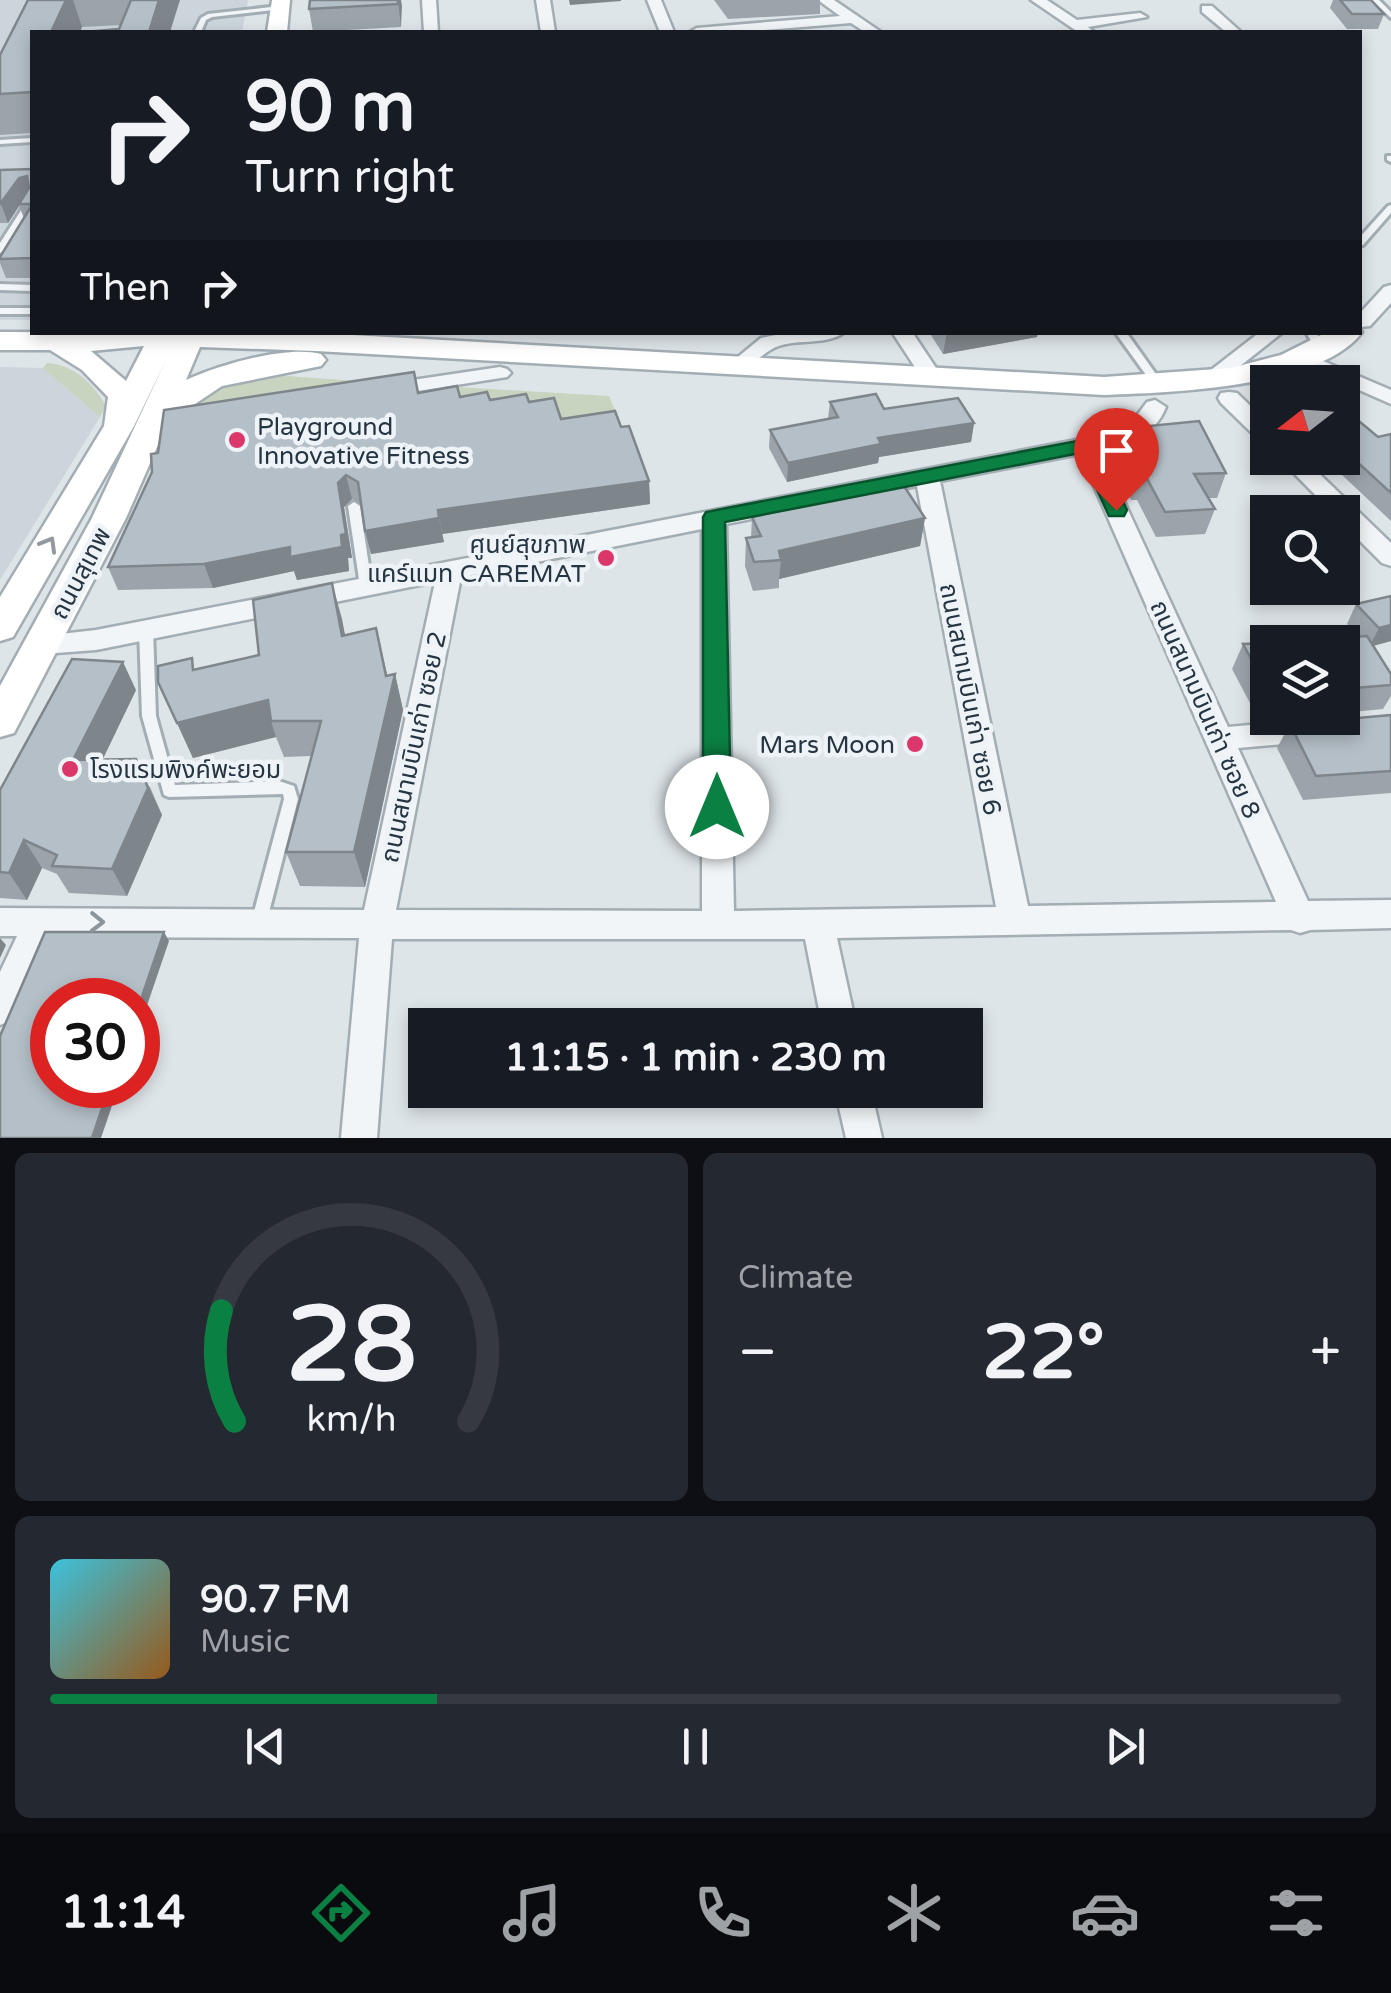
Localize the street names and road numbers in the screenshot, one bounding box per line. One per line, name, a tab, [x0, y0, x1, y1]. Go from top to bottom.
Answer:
street label: ถนนสุเทพ	[44, 522, 118, 625]
street label: ถนนสนามบินเก่า ซอย 6	[933, 581, 1007, 818]
street label: ถนนสนามบินเก่า ซอย 8	[1143, 596, 1267, 823]
street label: ถนนสนามบินเก่า ซอย 2	[375, 629, 453, 866]

